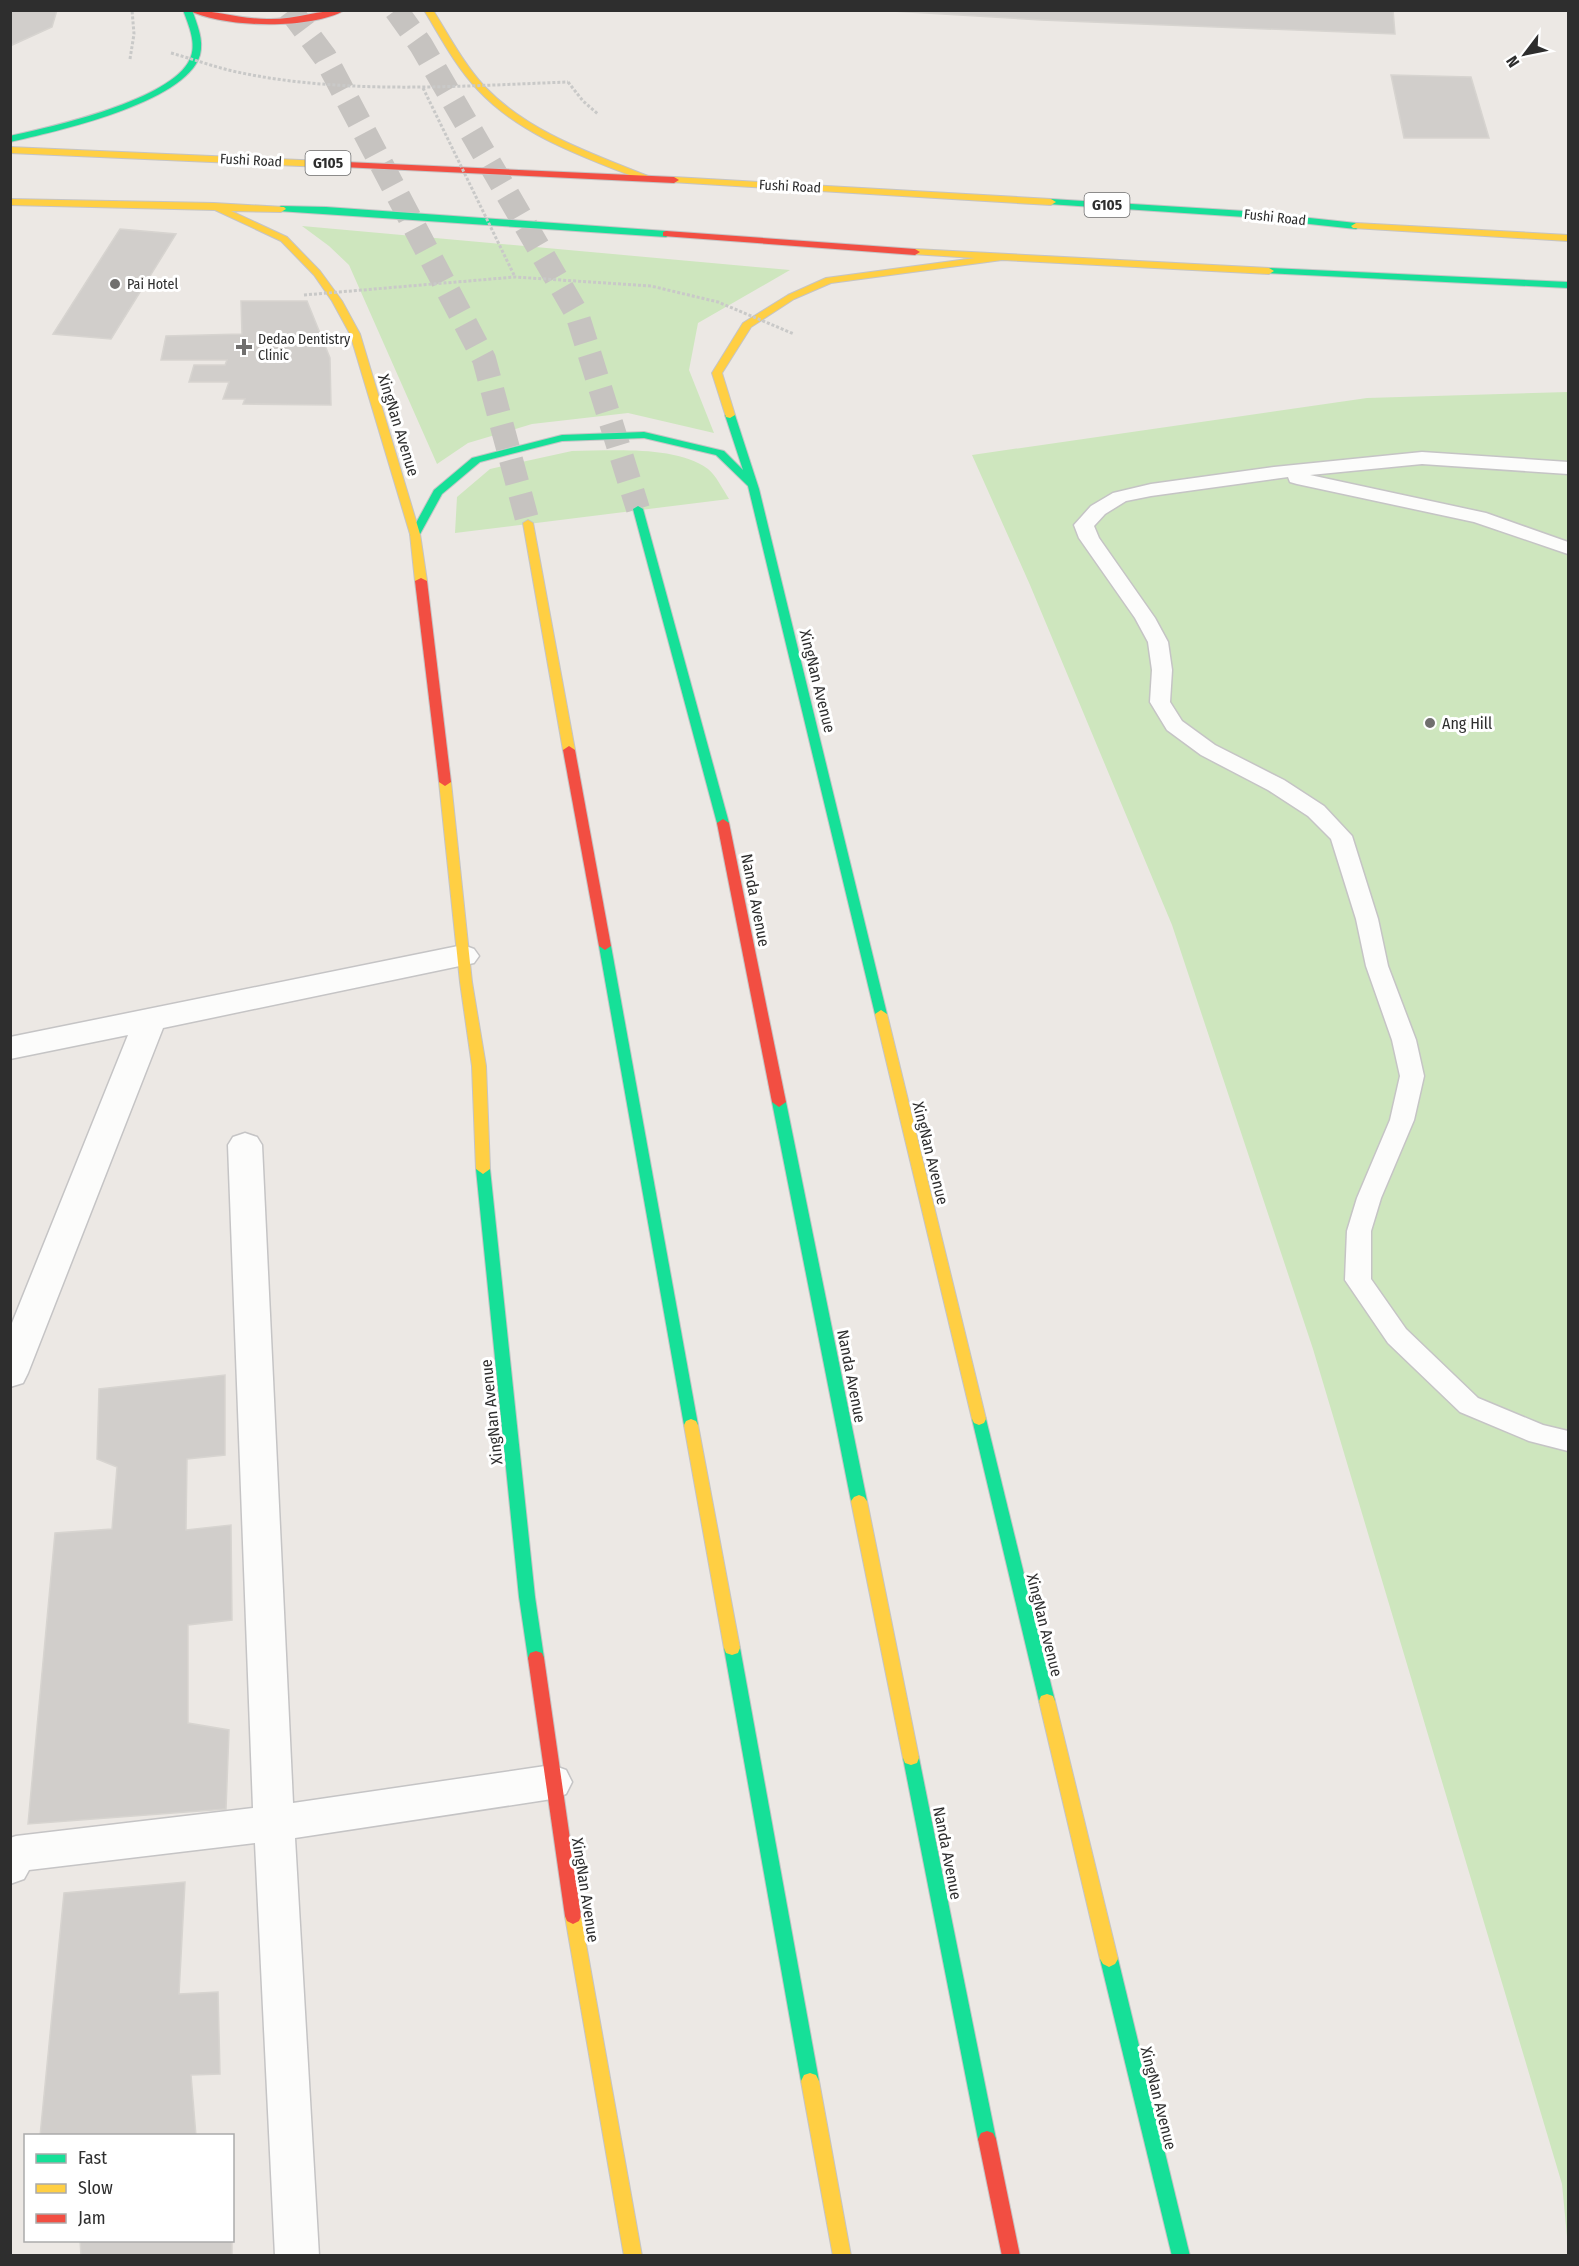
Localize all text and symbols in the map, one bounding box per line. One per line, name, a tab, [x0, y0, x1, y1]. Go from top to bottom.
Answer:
north arrow	[1495, 24, 1555, 84]
text: N	[1502, 53, 1523, 71]
street label: Fushi Road	[220, 150, 282, 171]
road number: G105	[306, 151, 350, 175]
street label: Fushi Road	[759, 176, 821, 197]
road number: G105	[1084, 193, 1130, 217]
street label: Fushi Road	[1243, 206, 1307, 229]
place label: Pai Hotel	[127, 276, 178, 293]
marker: Pai Hotel	[108, 277, 122, 291]
place label: Dedao Dentistry Clinic	[258, 331, 351, 364]
marker: Dedao Dentistry Clinic	[235, 338, 253, 356]
street label: XingNan Avenue	[374, 372, 423, 479]
street label: XingNan Avenue	[796, 628, 840, 735]
place label: Ang Hill	[1442, 714, 1492, 733]
marker: Ang Hill	[1423, 716, 1437, 730]
street label: Nanda Avenue	[737, 852, 774, 948]
street label: XingNan Avenue	[909, 1100, 953, 1207]
street label: Nanda Avenue	[833, 1328, 870, 1424]
street label: XingNan Avenue	[477, 1358, 506, 1465]
street label: XingNan Avenue	[1023, 1572, 1067, 1679]
street label: Nanda Avenue	[929, 1805, 966, 1901]
street label: XingNan Avenue	[568, 1836, 603, 1944]
street label: XingNan Avenue	[1137, 2045, 1181, 2152]
legend	[24, 2134, 234, 2242]
text: Fast	[78, 2147, 107, 2169]
text: Slow	[78, 2177, 113, 2199]
text: Jam	[78, 2207, 106, 2229]

